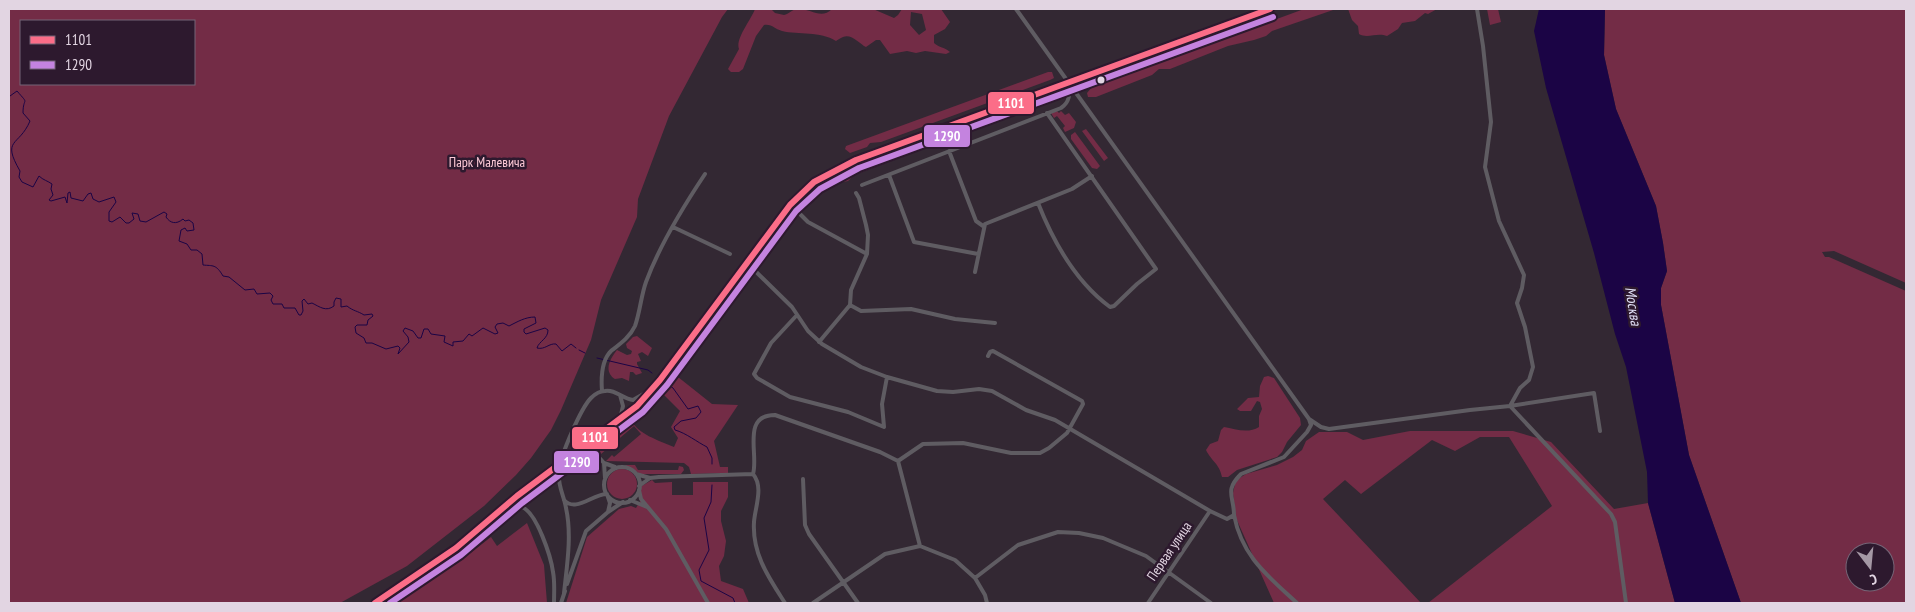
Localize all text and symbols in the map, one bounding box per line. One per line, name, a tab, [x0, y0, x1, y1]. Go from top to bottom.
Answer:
legend	[20, 20, 195, 85]
text: 1101	[65, 30, 92, 49]
text: 1290	[65, 55, 92, 74]
unlabelled marker	[1096, 75, 1106, 85]
line badge: 1101	[987, 91, 1035, 115]
text: 1101	[998, 94, 1024, 112]
line badge: 1290	[923, 124, 971, 148]
text: 1290	[934, 127, 961, 145]
park label: Парк Малевича	[449, 153, 525, 171]
water label: Москва	[1621, 285, 1646, 328]
line badge: 1101	[571, 426, 619, 450]
text: 1101	[582, 428, 608, 446]
line badge: 1290	[553, 450, 600, 474]
text: 1290	[564, 453, 591, 471]
street label: Первая улица	[1143, 518, 1195, 584]
north arrow	[1845, 542, 1895, 592]
text: С	[1867, 570, 1879, 589]

